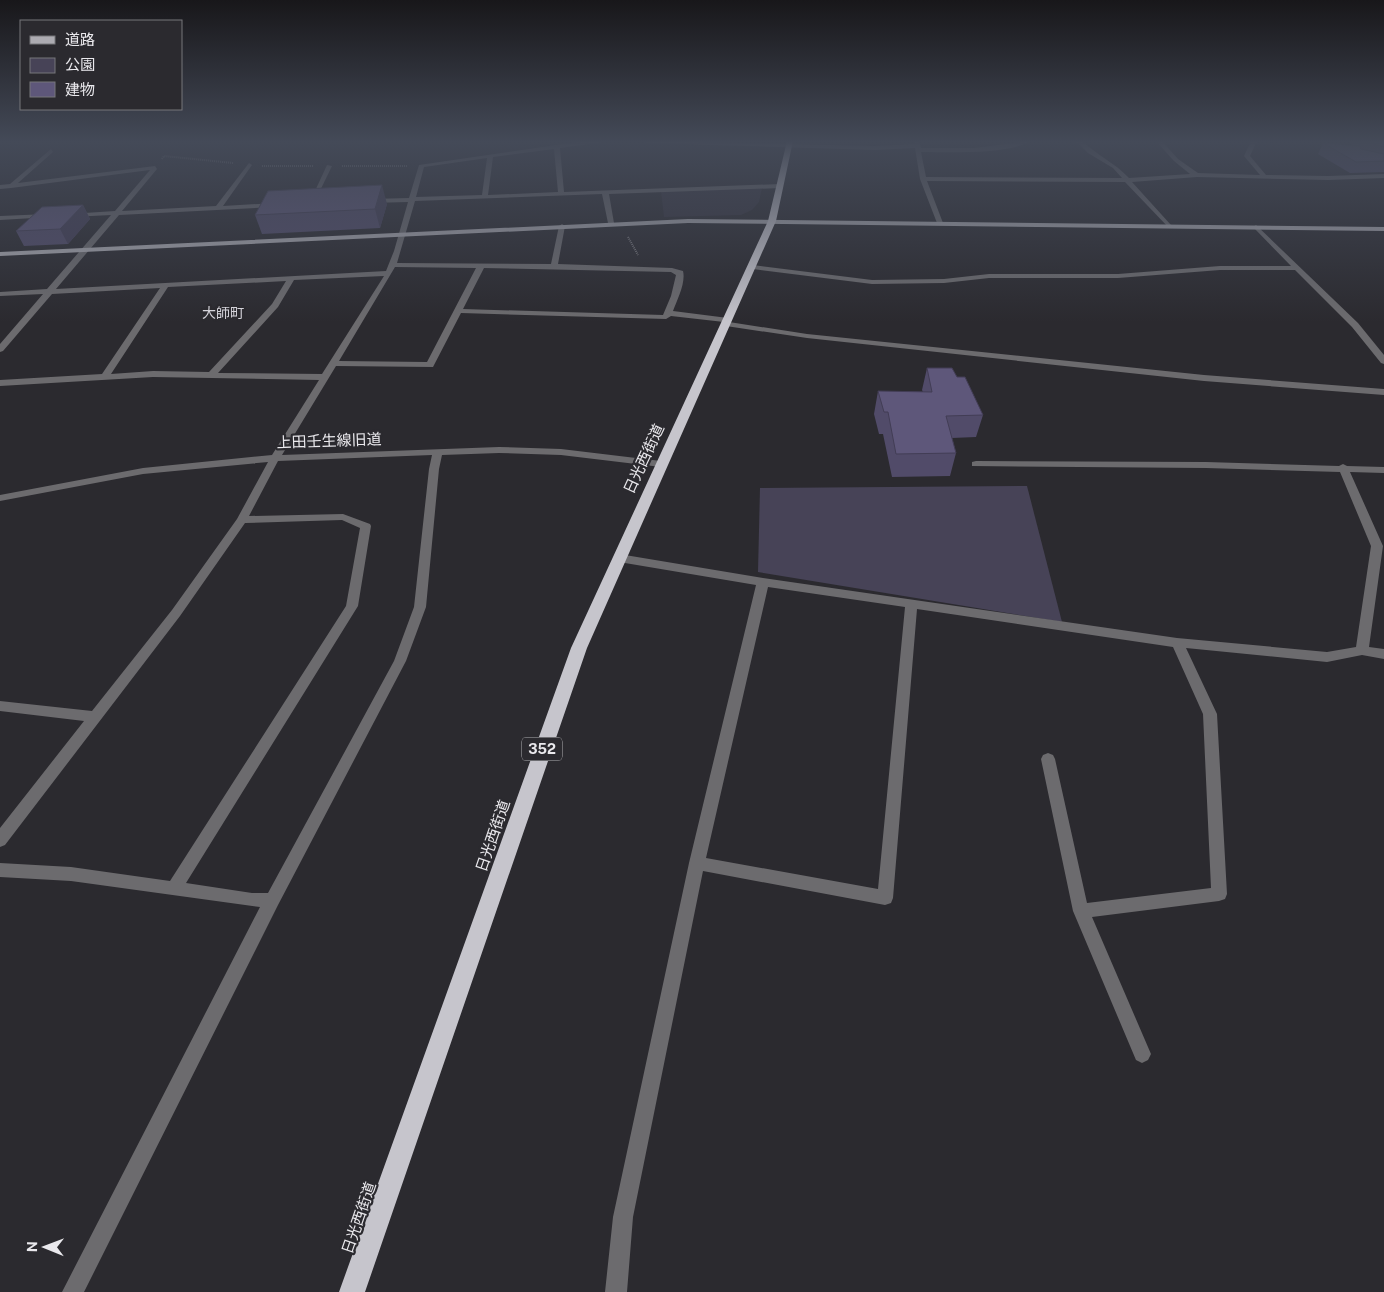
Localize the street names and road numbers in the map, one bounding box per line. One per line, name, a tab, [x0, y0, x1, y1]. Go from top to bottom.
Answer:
street label: 日光西街道	[620, 421, 667, 496]
street label: 上田壬生線旧道	[276, 430, 382, 451]
road number: 352	[522, 738, 562, 761]
street label: 日光西街道	[472, 798, 513, 874]
street label: 日光西街道	[338, 1180, 379, 1256]

